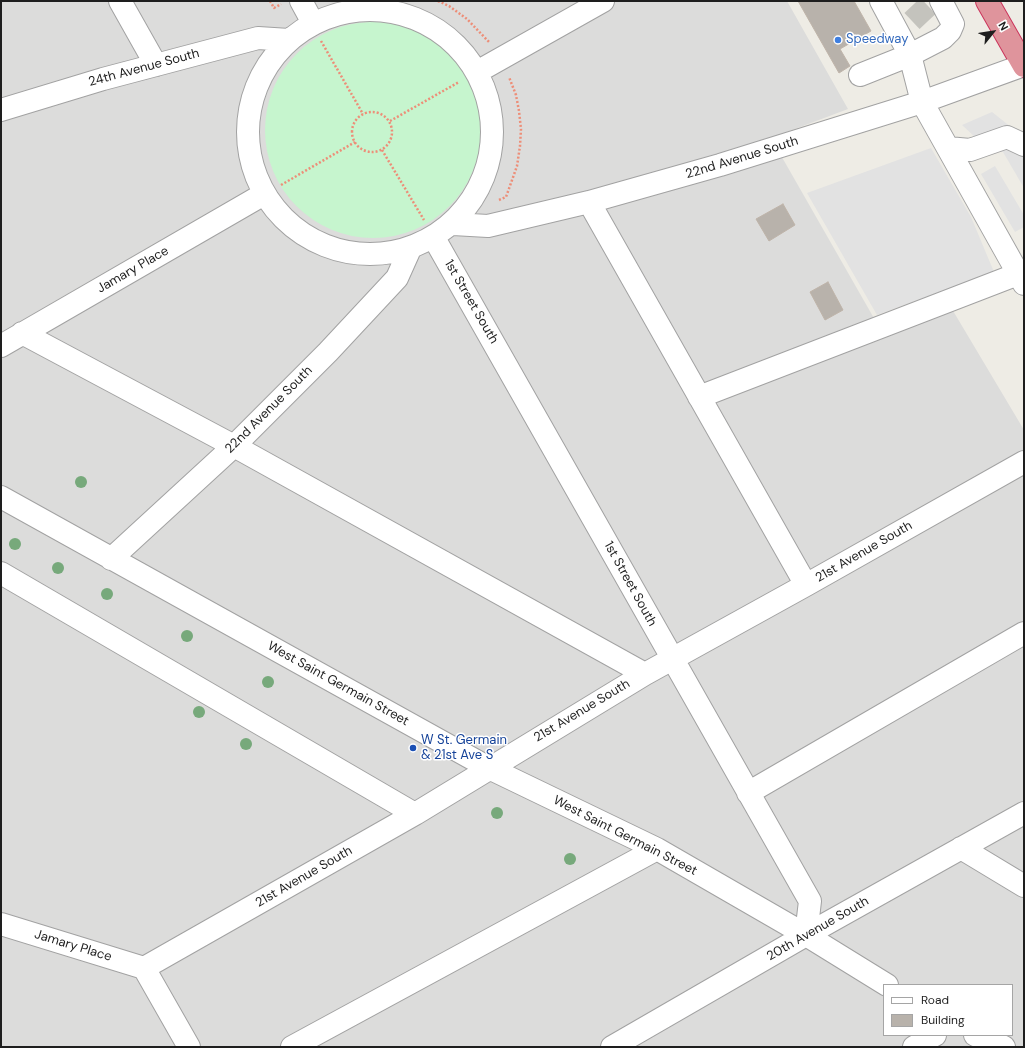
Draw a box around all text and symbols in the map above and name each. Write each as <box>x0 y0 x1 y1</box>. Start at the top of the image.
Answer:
north arrow <box>973 12 1013 52</box>
text: N <box>995 19 1011 33</box>
place label: Speedway <box>846 32 908 48</box>
marker: Speedway <box>833 35 843 45</box>
street label: 24th Avenue South <box>87 46 201 90</box>
street label: 22nd Avenue South <box>684 133 800 183</box>
street label: Jamary Place <box>94 243 172 297</box>
street label: 1st Street South <box>441 257 501 347</box>
street label: 22nd Avenue South <box>222 363 316 457</box>
street label: 21st Avenue South <box>813 518 915 586</box>
street label: 1st Street South <box>600 539 660 629</box>
street label: West Saint Germain Street <box>264 639 412 729</box>
street label: 21st Avenue South <box>531 676 633 746</box>
place label: W St. Germain & 21st Ave S <box>421 733 507 764</box>
marker: W St. Germain & 21st Ave S <box>408 743 418 753</box>
street label: West Saint Germain Street <box>550 793 700 879</box>
street label: 21st Avenue South <box>253 843 355 911</box>
street label: 20th Avenue South <box>764 893 872 965</box>
street label: Jamary Place <box>32 927 114 965</box>
legend <box>883 984 1013 1036</box>
text: Road <box>921 992 949 1008</box>
text: Building <box>921 1012 965 1028</box>

